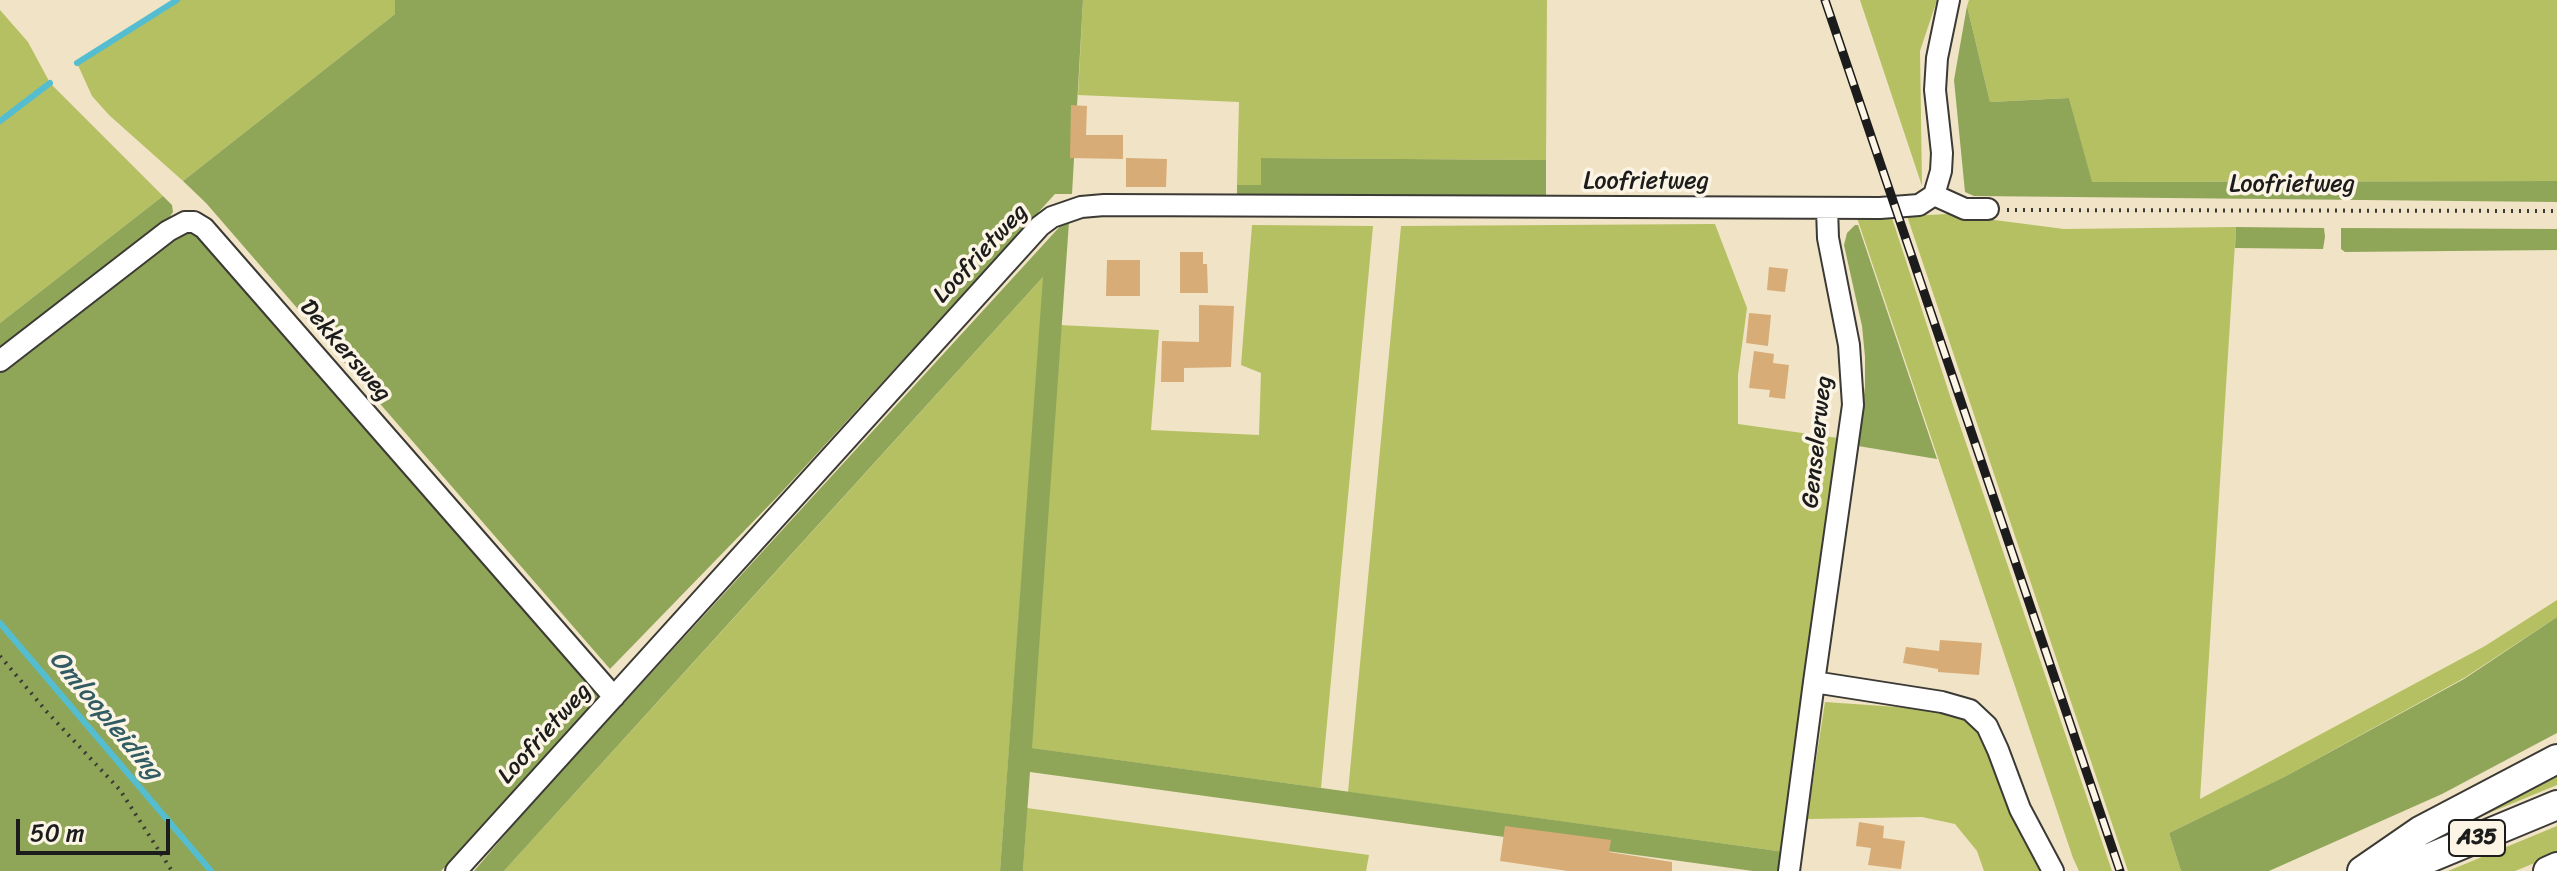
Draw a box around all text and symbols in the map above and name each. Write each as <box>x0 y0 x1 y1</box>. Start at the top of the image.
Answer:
street label: Loofrietweg <box>1583 168 1709 196</box>
street label: Loofrietweg <box>2229 171 2355 199</box>
street label: Loofrietweg <box>928 198 1034 310</box>
street label: Dekkersweg <box>293 294 397 408</box>
street label: Genselerweg <box>1797 374 1839 510</box>
water label: Omloopleiding <box>42 645 168 787</box>
street label: Loofrietweg <box>492 678 598 790</box>
scale bar <box>20 803 174 853</box>
text: 50 m <box>30 812 85 854</box>
road number: A35 <box>2449 820 2505 856</box>

